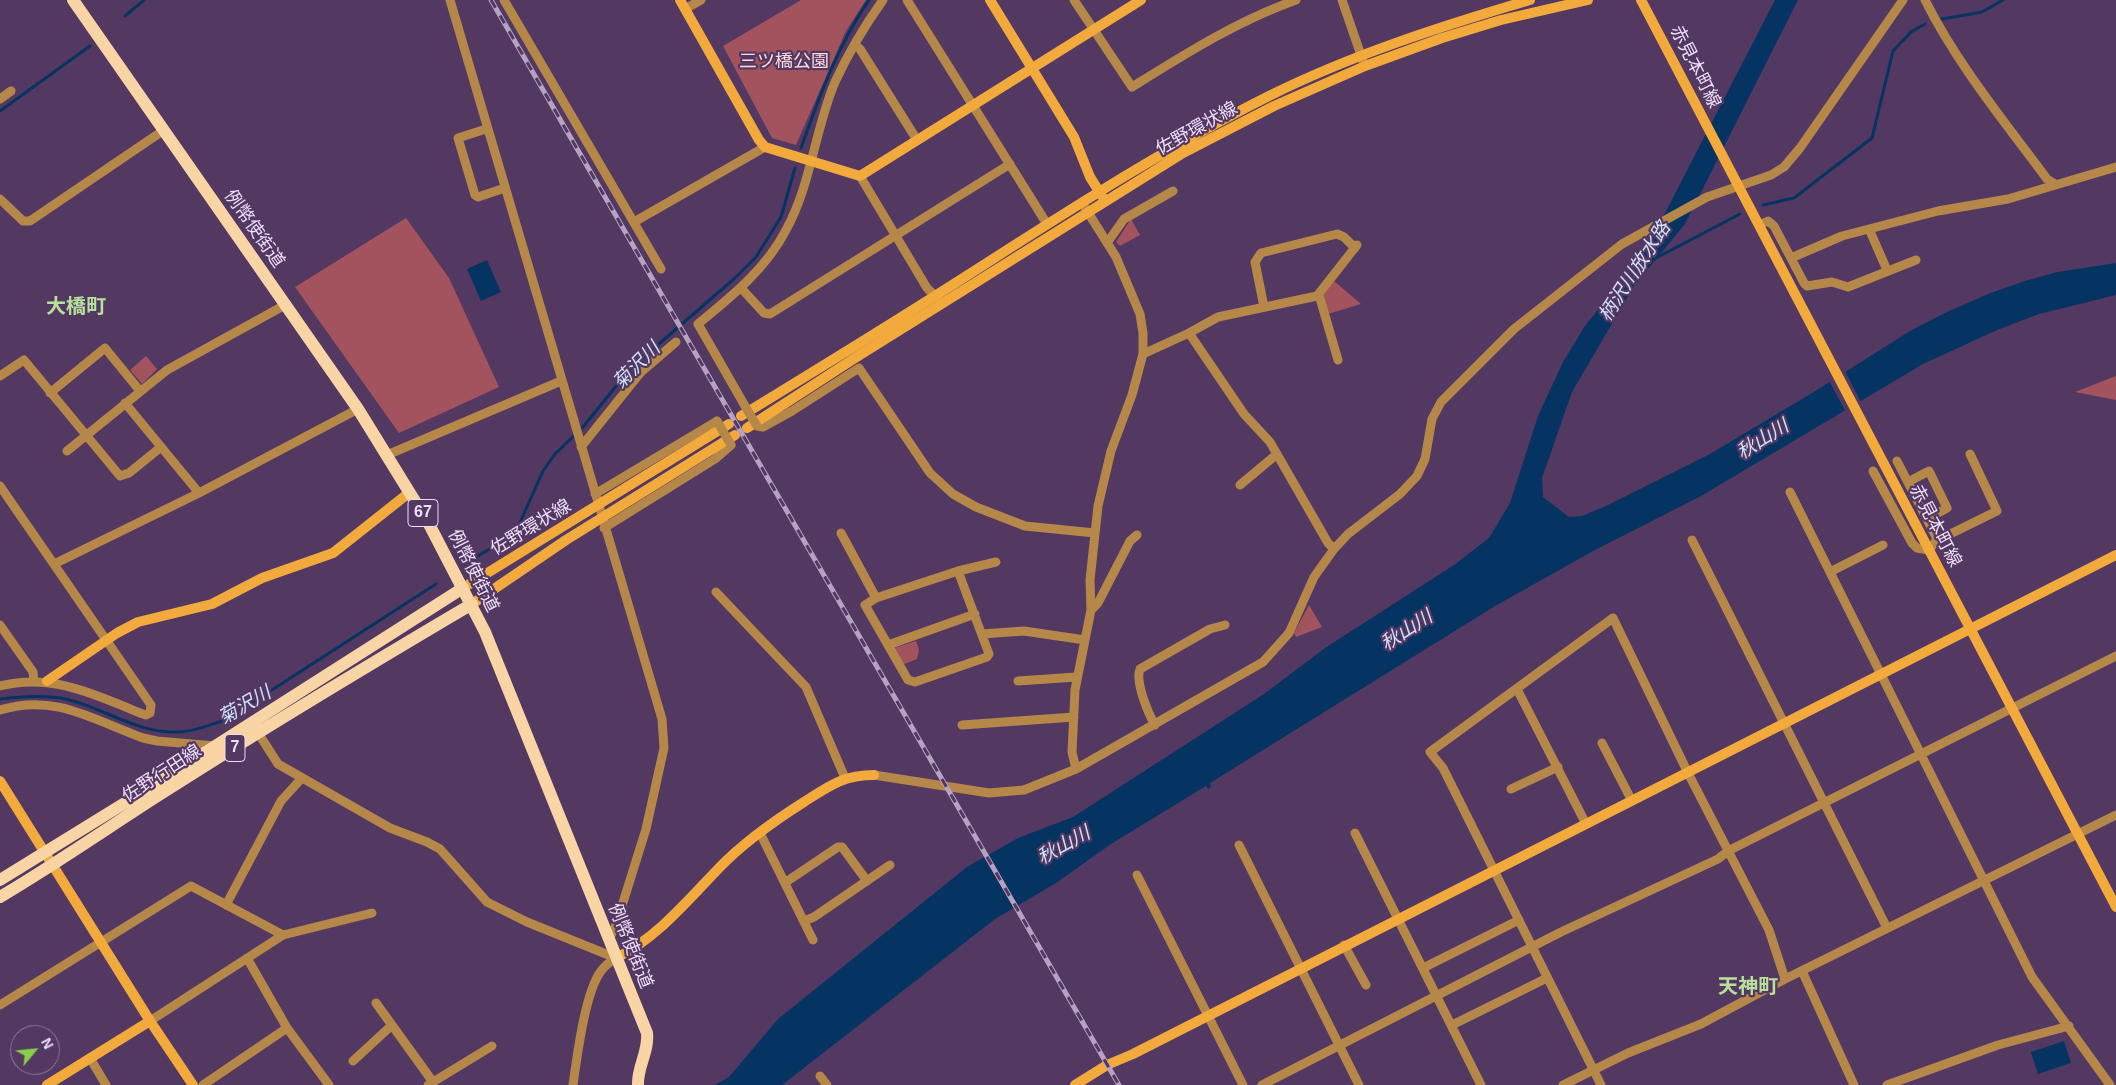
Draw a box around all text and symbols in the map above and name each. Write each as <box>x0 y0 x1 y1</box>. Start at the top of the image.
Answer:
street label: 赤見本町線 <box>1665 22 1725 112</box>
park label: 三ツ橋公園 <box>739 51 829 73</box>
street label: 佐野環状線 <box>1152 98 1242 160</box>
street label: 例幣使街道 <box>219 186 289 272</box>
water label: 柄沢川放水路 <box>1594 218 1676 326</box>
district label: 大橋町 <box>46 295 106 319</box>
water label: 菊沢川 <box>609 338 665 394</box>
water label: 秋山川 <box>1733 415 1793 465</box>
street label: 赤見本町線 <box>1904 481 1966 571</box>
street label: 佐野環状線 <box>487 496 575 560</box>
road number: 67 <box>408 499 438 526</box>
street label: 例幣使街道 <box>443 526 503 616</box>
water label: 秋山川 <box>1377 606 1437 656</box>
water label: 菊沢川 <box>215 682 275 730</box>
road number: 7 <box>225 734 245 761</box>
street label: 佐野行田線 <box>118 740 206 808</box>
water label: 秋山川 <box>1034 822 1094 870</box>
street label: 例幣使街道 <box>603 900 657 992</box>
district label: 天神町 <box>1718 975 1778 999</box>
north arrow <box>10 1025 60 1075</box>
text: N <box>38 1035 57 1052</box>

